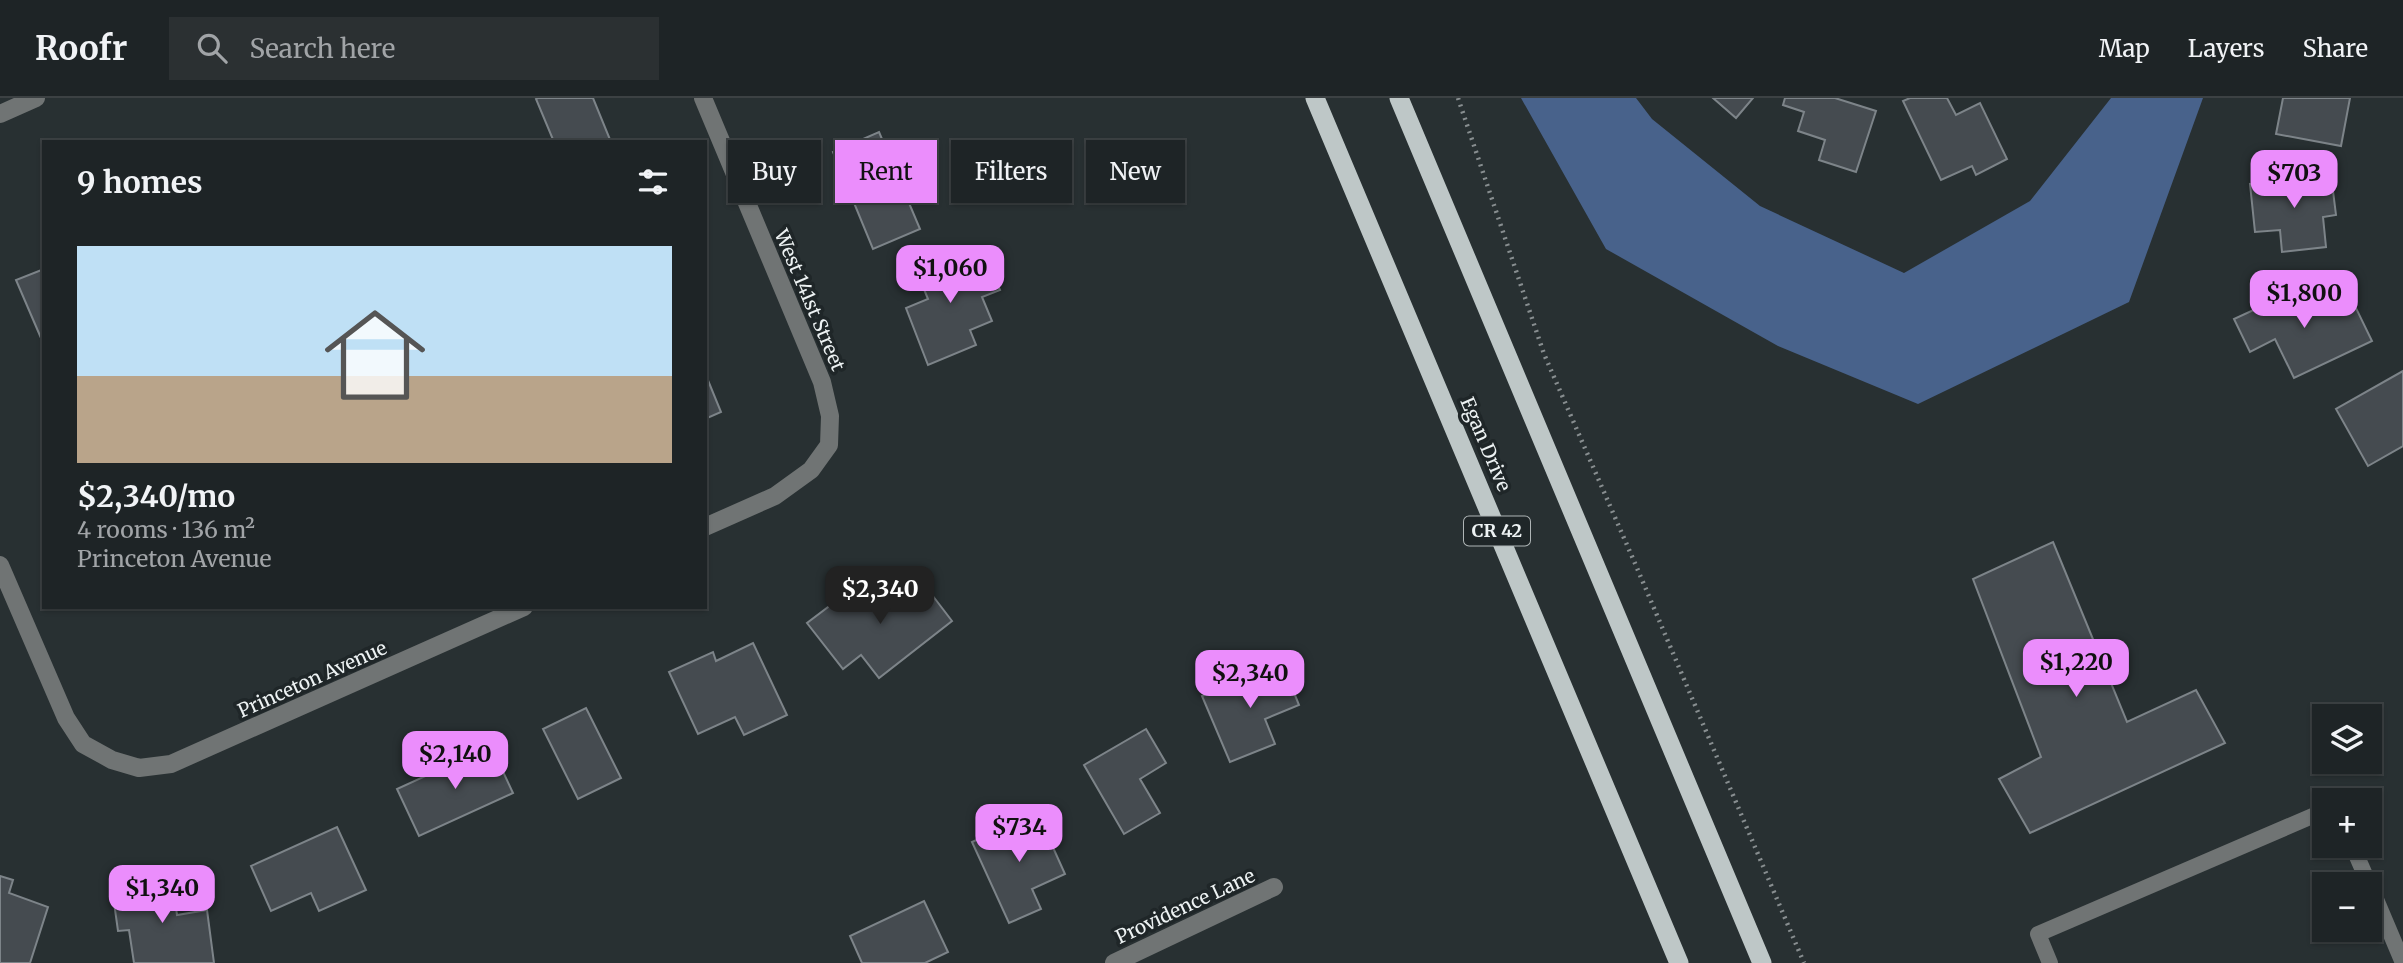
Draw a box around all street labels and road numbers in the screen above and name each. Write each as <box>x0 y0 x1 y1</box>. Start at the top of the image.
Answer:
street label: West 141st Street <box>769 225 851 375</box>
street label: Egan Drive <box>1455 393 1517 495</box>
road number: CR 42 <box>1464 516 1530 545</box>
street label: Princeton Avenue <box>234 635 390 723</box>
street label: Providence Lane <box>1111 863 1259 949</box>

